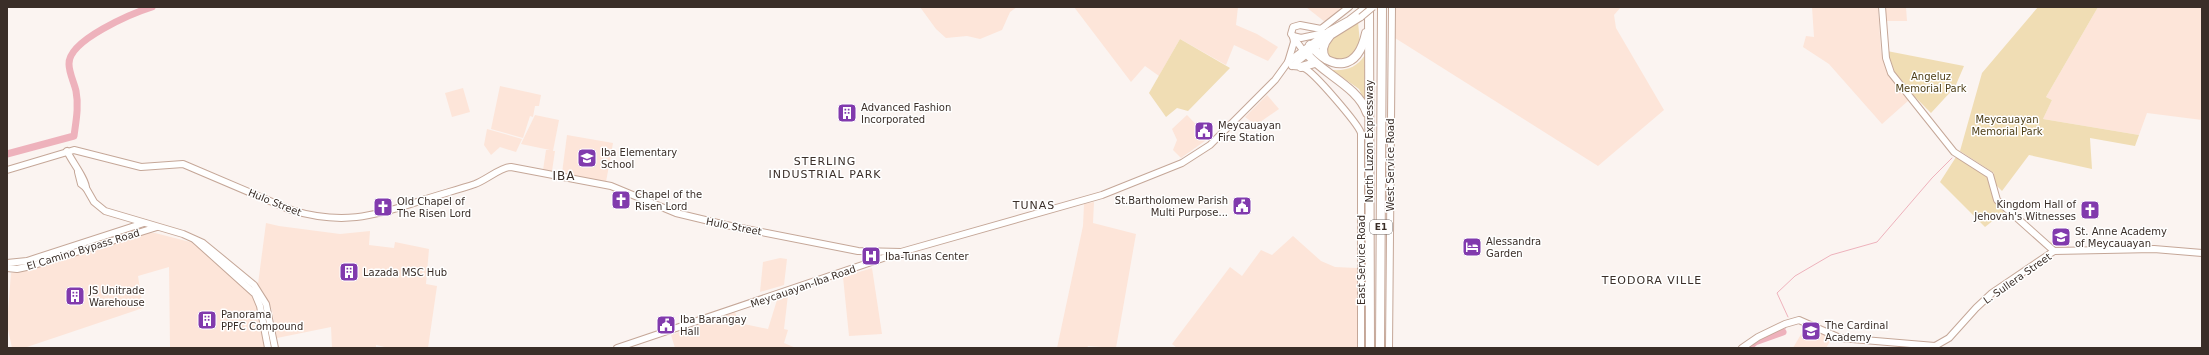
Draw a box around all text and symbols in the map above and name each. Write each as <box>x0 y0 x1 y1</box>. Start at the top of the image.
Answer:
park label: Angeluz Memorial Park <box>1895 71 1967 94</box>
street label: North Luzon Expressway <box>1364 79 1375 203</box>
building icon: Advanced Fashion Incorporated <box>836 102 858 124</box>
place label: Advanced Fashion Incorporated <box>861 102 951 125</box>
park label: Meycauayan Memorial Park <box>1971 114 2043 137</box>
street label: West Service Road <box>1385 119 1396 212</box>
public building icon: Meycauayan Fire Station <box>1193 120 1215 142</box>
place label: Meycauayan Fire Station <box>1218 120 1281 143</box>
school or university icon: Iba Elementary School <box>576 147 598 169</box>
place label: Iba Elementary School <box>601 147 677 170</box>
district label: STERLING INDUSTRIAL PARK <box>768 155 882 181</box>
district label: IBA <box>553 169 575 183</box>
street label: Hulo Street <box>247 187 303 218</box>
church icon: Chapel of the Risen Lord <box>610 189 632 211</box>
place label: Chapel of the Risen Lord <box>635 189 702 212</box>
place label: St.Bartholomew Parish Multi Purpose... <box>1115 195 1228 218</box>
public building icon: St.Bartholomew Parish Multi Purpose... <box>1231 195 1253 217</box>
church icon: Old Chapel of The Risen Lord <box>372 196 394 218</box>
place label: Old Chapel of The Risen Lord <box>396 196 471 219</box>
district label: TUNAS <box>1012 199 1055 212</box>
place label: Kingdom Hall of Jehovah's Witnesses <box>1973 199 2076 222</box>
church icon: Kingdom Hall of Jehovah's Witnesses <box>2079 199 2101 221</box>
street label: East Service Road <box>1356 215 1367 305</box>
street label: Hulo Street <box>705 216 763 237</box>
road number: E1 <box>1370 220 1392 234</box>
school or university icon: St. Anne Academy of Meycauayan <box>2050 226 2072 248</box>
place label: St. Anne Academy of Meycauayan <box>2075 226 2167 249</box>
street label: El Camino Bypass Road <box>25 227 141 272</box>
hotel icon: Alessandra Garden <box>1461 236 1483 258</box>
place label: Alessandra Garden <box>1486 236 1541 259</box>
hospital icon: Iba-Tunas Center <box>860 245 882 267</box>
place label: Iba-Tunas Center <box>885 251 969 262</box>
street label: L. Sullera Street <box>1981 251 2053 306</box>
building icon: Lazada MSC Hub <box>338 261 360 283</box>
street label: Meycauayan-Iba Road <box>749 263 857 310</box>
place label: Lazada MSC Hub <box>363 267 447 278</box>
district label: TEODORA VILLE <box>1601 274 1702 287</box>
building icon: JS Unitrade Warehouse <box>64 285 86 307</box>
place label: JS Unitrade Warehouse <box>88 285 145 308</box>
building icon: Panorama PPFC Compound <box>196 309 218 331</box>
place label: Panorama PPFC Compound <box>221 309 303 332</box>
public building icon: Iba Barangay Hall <box>655 314 677 336</box>
place label: Iba Barangay Hall <box>680 314 747 337</box>
school or university icon: The Cardinal Academy <box>1800 320 1822 342</box>
place label: The Cardinal Academy <box>1824 320 1888 343</box>

